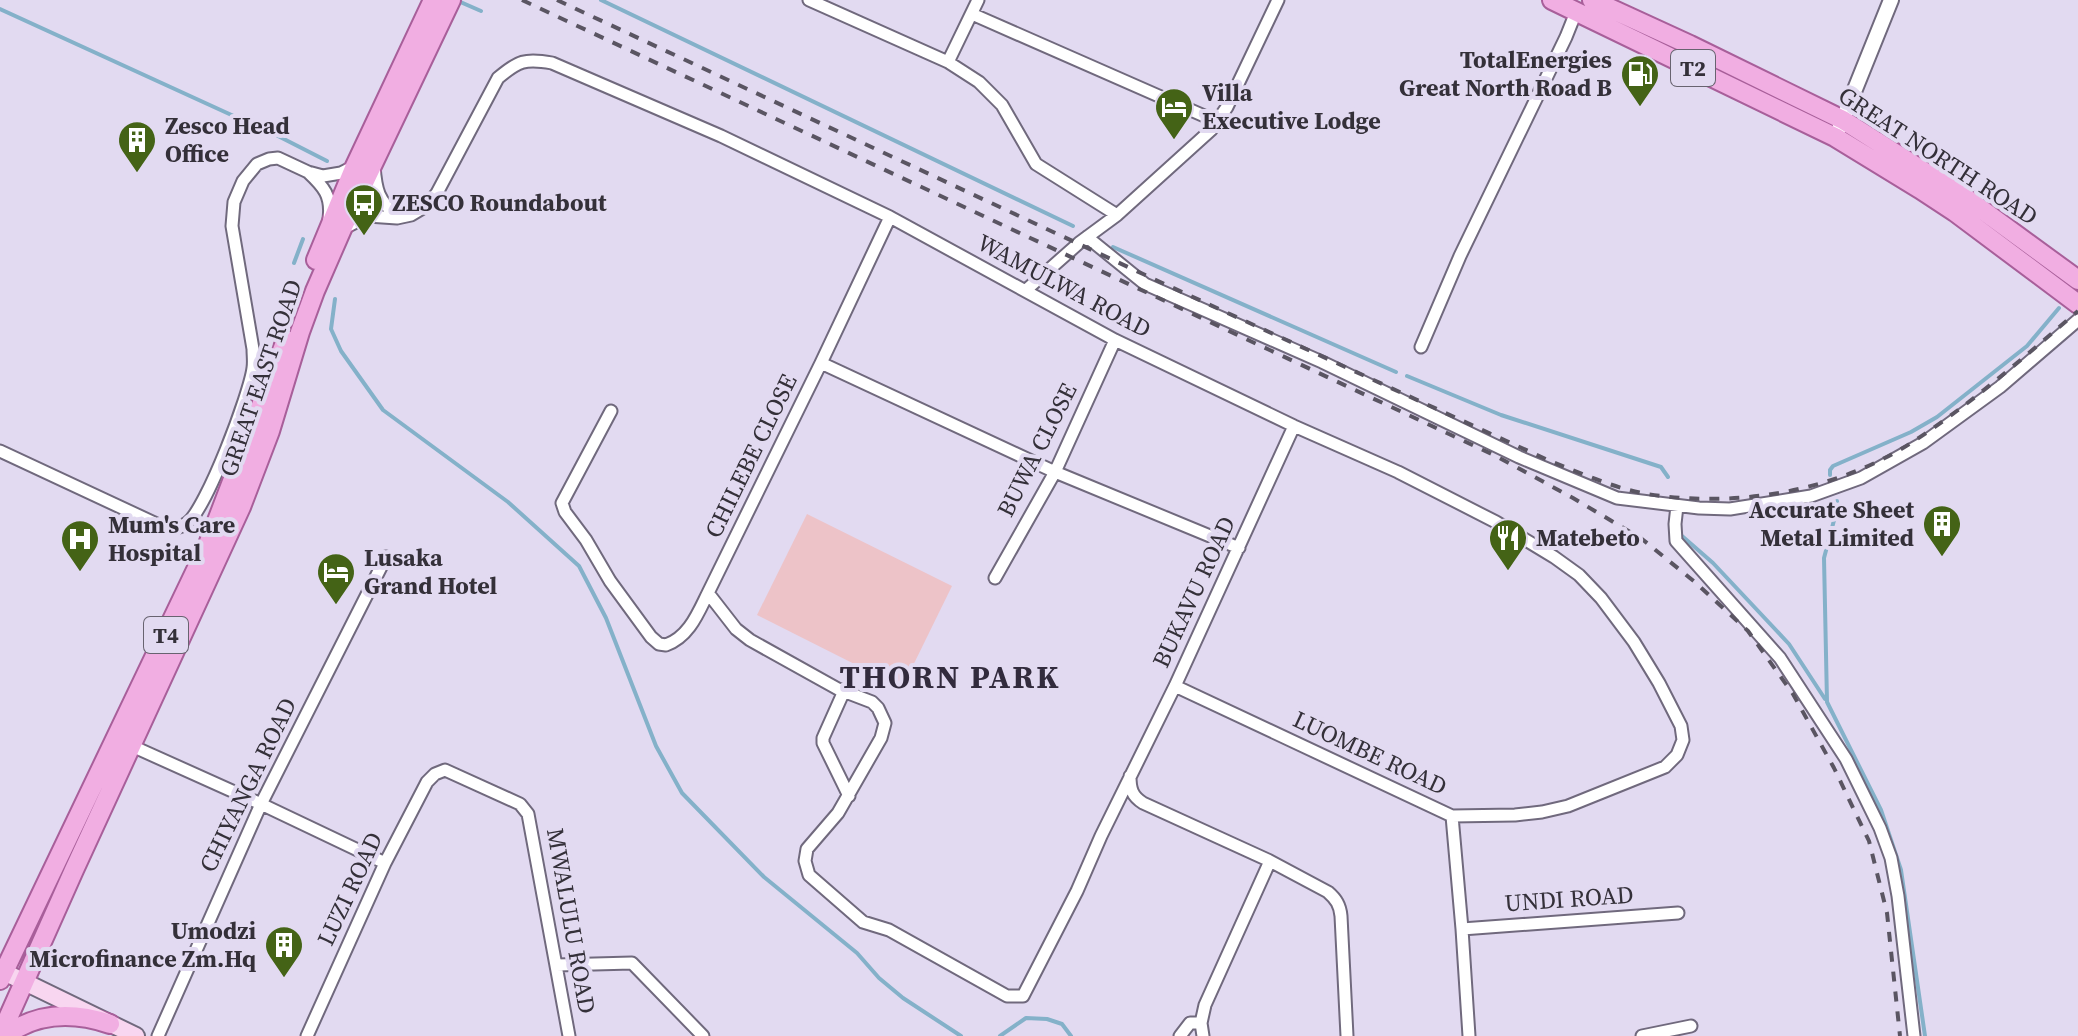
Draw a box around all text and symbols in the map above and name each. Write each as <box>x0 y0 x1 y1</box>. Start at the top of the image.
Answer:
place label: TotalEnergies Great North Road B <box>1399 43 1612 104</box>
road number: T2 <box>1671 50 1715 86</box>
fuel station icon: TotalEnergies Great North Road B <box>1619 53 1661 108</box>
place label: Villa Executive Lodge <box>1202 76 1381 137</box>
street label: GREAT NORTH ROAD <box>1832 79 2044 233</box>
hotel icon: Villa Executive Lodge <box>1153 86 1195 141</box>
place label: Zesco Head Office <box>165 109 290 170</box>
building icon: Zesco Head Office <box>116 119 158 174</box>
bus stop icon: ZESCO Roundabout <box>343 182 385 237</box>
place label: ZESCO Roundabout <box>392 186 607 219</box>
street label: WAMULWA ROAD <box>971 226 1157 345</box>
street label: GREAT EAST ROAD <box>211 275 310 481</box>
street label: CHILEBE CLOSE <box>697 368 804 543</box>
street label: BUWA CLOSE <box>989 377 1084 522</box>
place label: Accurate Sheet Metal Limited <box>1749 493 1914 554</box>
building icon: Accurate Sheet Metal Limited <box>1921 503 1963 558</box>
place label: Mum's Care Hospital <box>108 508 235 569</box>
street label: BUKAVU ROAD <box>1144 511 1243 673</box>
restaurant icon: Matebeto <box>1487 517 1529 572</box>
hospital icon: Mum's Care Hospital <box>59 518 101 573</box>
place label: Matebeto <box>1536 521 1640 554</box>
place label: Lusaka Grand Hotel <box>364 541 497 602</box>
hotel icon: Lusaka Grand Hotel <box>315 551 357 606</box>
road number: T4 <box>144 617 188 653</box>
district label: THORN PARK <box>840 655 1060 699</box>
street label: CHIYANGA ROAD <box>191 692 304 878</box>
street label: LUOMBE ROAD <box>1288 702 1453 803</box>
street label: MWALULU ROAD <box>539 826 604 1016</box>
street label: LUZI ROAD <box>309 827 390 951</box>
street label: UNDI ROAD <box>1503 878 1635 919</box>
place label: Umodzi Microfinance Zm.Hq <box>29 914 256 975</box>
building icon: Umodzi Microfinance Zm.Hq <box>263 924 305 979</box>

